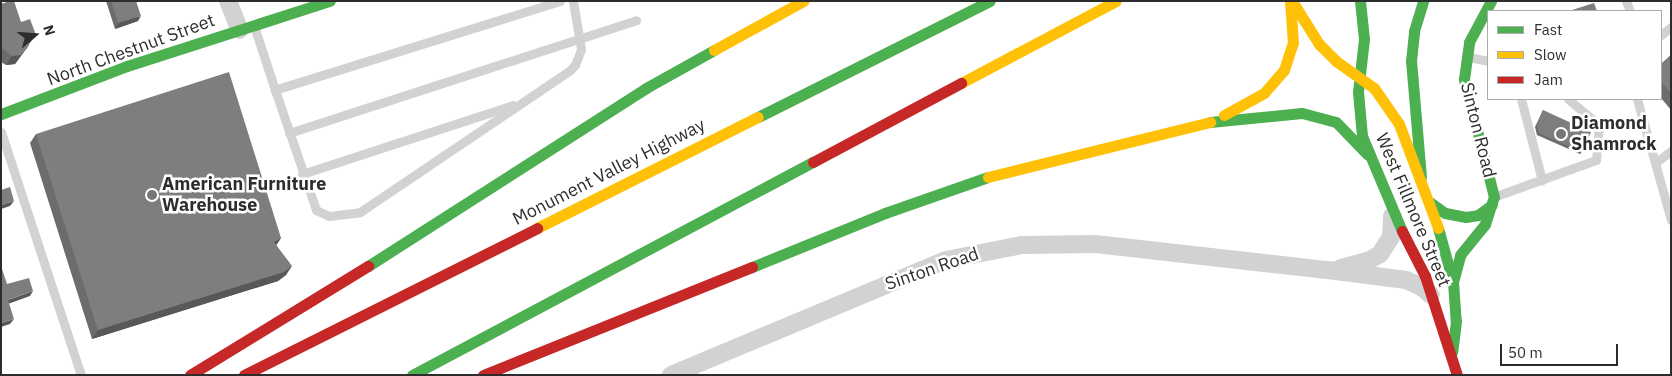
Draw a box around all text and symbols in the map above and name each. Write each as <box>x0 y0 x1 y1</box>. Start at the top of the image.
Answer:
north arrow <box>10 10 60 60</box>
street label: North Chestnut Street <box>44 10 218 90</box>
legend <box>1487 10 1662 100</box>
text: Fast <box>1534 20 1562 39</box>
text: Slow <box>1534 45 1567 64</box>
text: Jam <box>1534 70 1563 89</box>
street label: Sinton Road <box>1456 80 1500 180</box>
place label: Diamond Shamrock <box>1571 113 1656 156</box>
street label: Monument Valley Highway <box>509 114 709 230</box>
marker: Diamond Shamrock <box>1555 128 1567 140</box>
street label: West Fillmore Street <box>1371 130 1455 290</box>
place label: American Furniture Warehouse <box>162 174 326 216</box>
marker: American Furniture Warehouse <box>146 189 158 201</box>
street label: Sinton Road <box>882 243 982 295</box>
scale bar <box>1502 334 1620 366</box>
text: 50 m <box>1508 343 1543 362</box>

